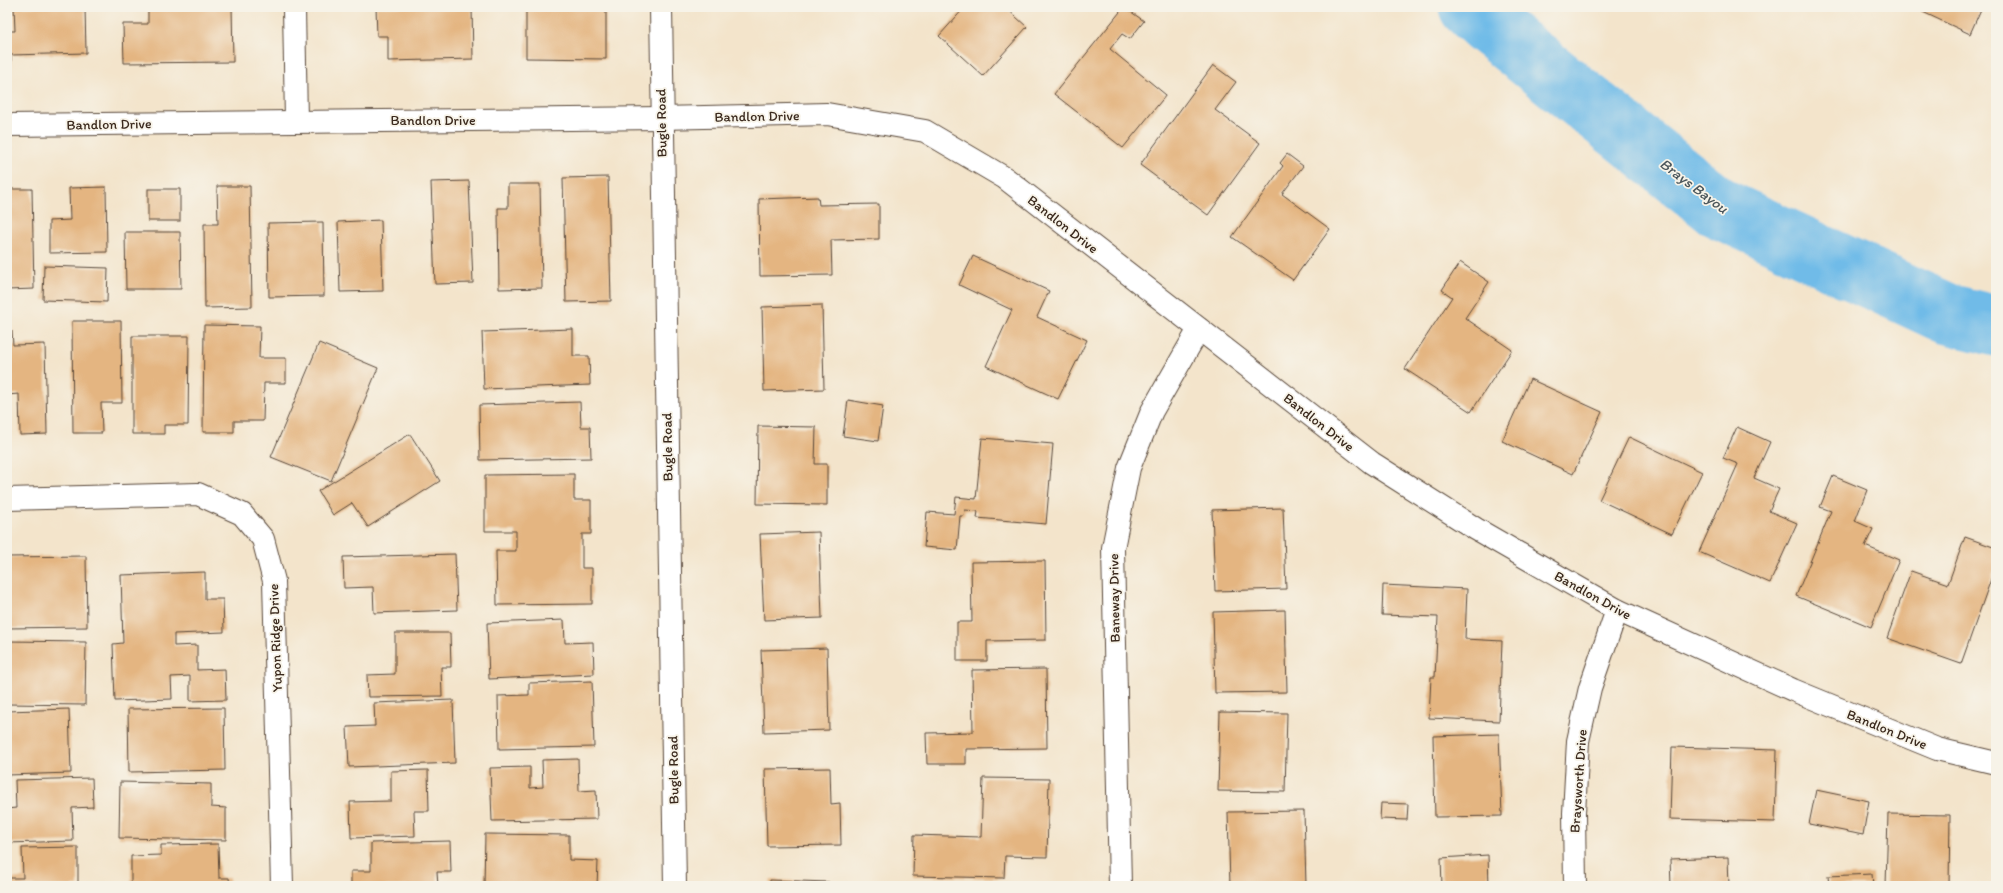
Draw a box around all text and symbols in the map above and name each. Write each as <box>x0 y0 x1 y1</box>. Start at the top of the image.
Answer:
street label: Bugle Road <box>652 88 671 157</box>
street label: Bandlon Drive <box>714 107 800 126</box>
street label: Bandlon Drive <box>390 112 476 129</box>
street label: Bandlon Drive <box>66 115 152 134</box>
water label: Brays Bayou <box>1656 155 1732 218</box>
street label: Bandlon Drive <box>1024 191 1102 257</box>
street label: Bandlon Drive <box>1280 389 1358 455</box>
street label: Bugle Road <box>658 412 677 481</box>
street label: Baneway Drive <box>1105 553 1124 643</box>
street label: Bandlon Drive <box>1551 567 1634 624</box>
street label: Yupon Ridge Drive <box>265 583 286 693</box>
street label: Bandlon Drive <box>1844 706 1930 753</box>
street label: Braysworth Drive <box>1566 728 1591 833</box>
street label: Bugle Road <box>664 735 683 804</box>

